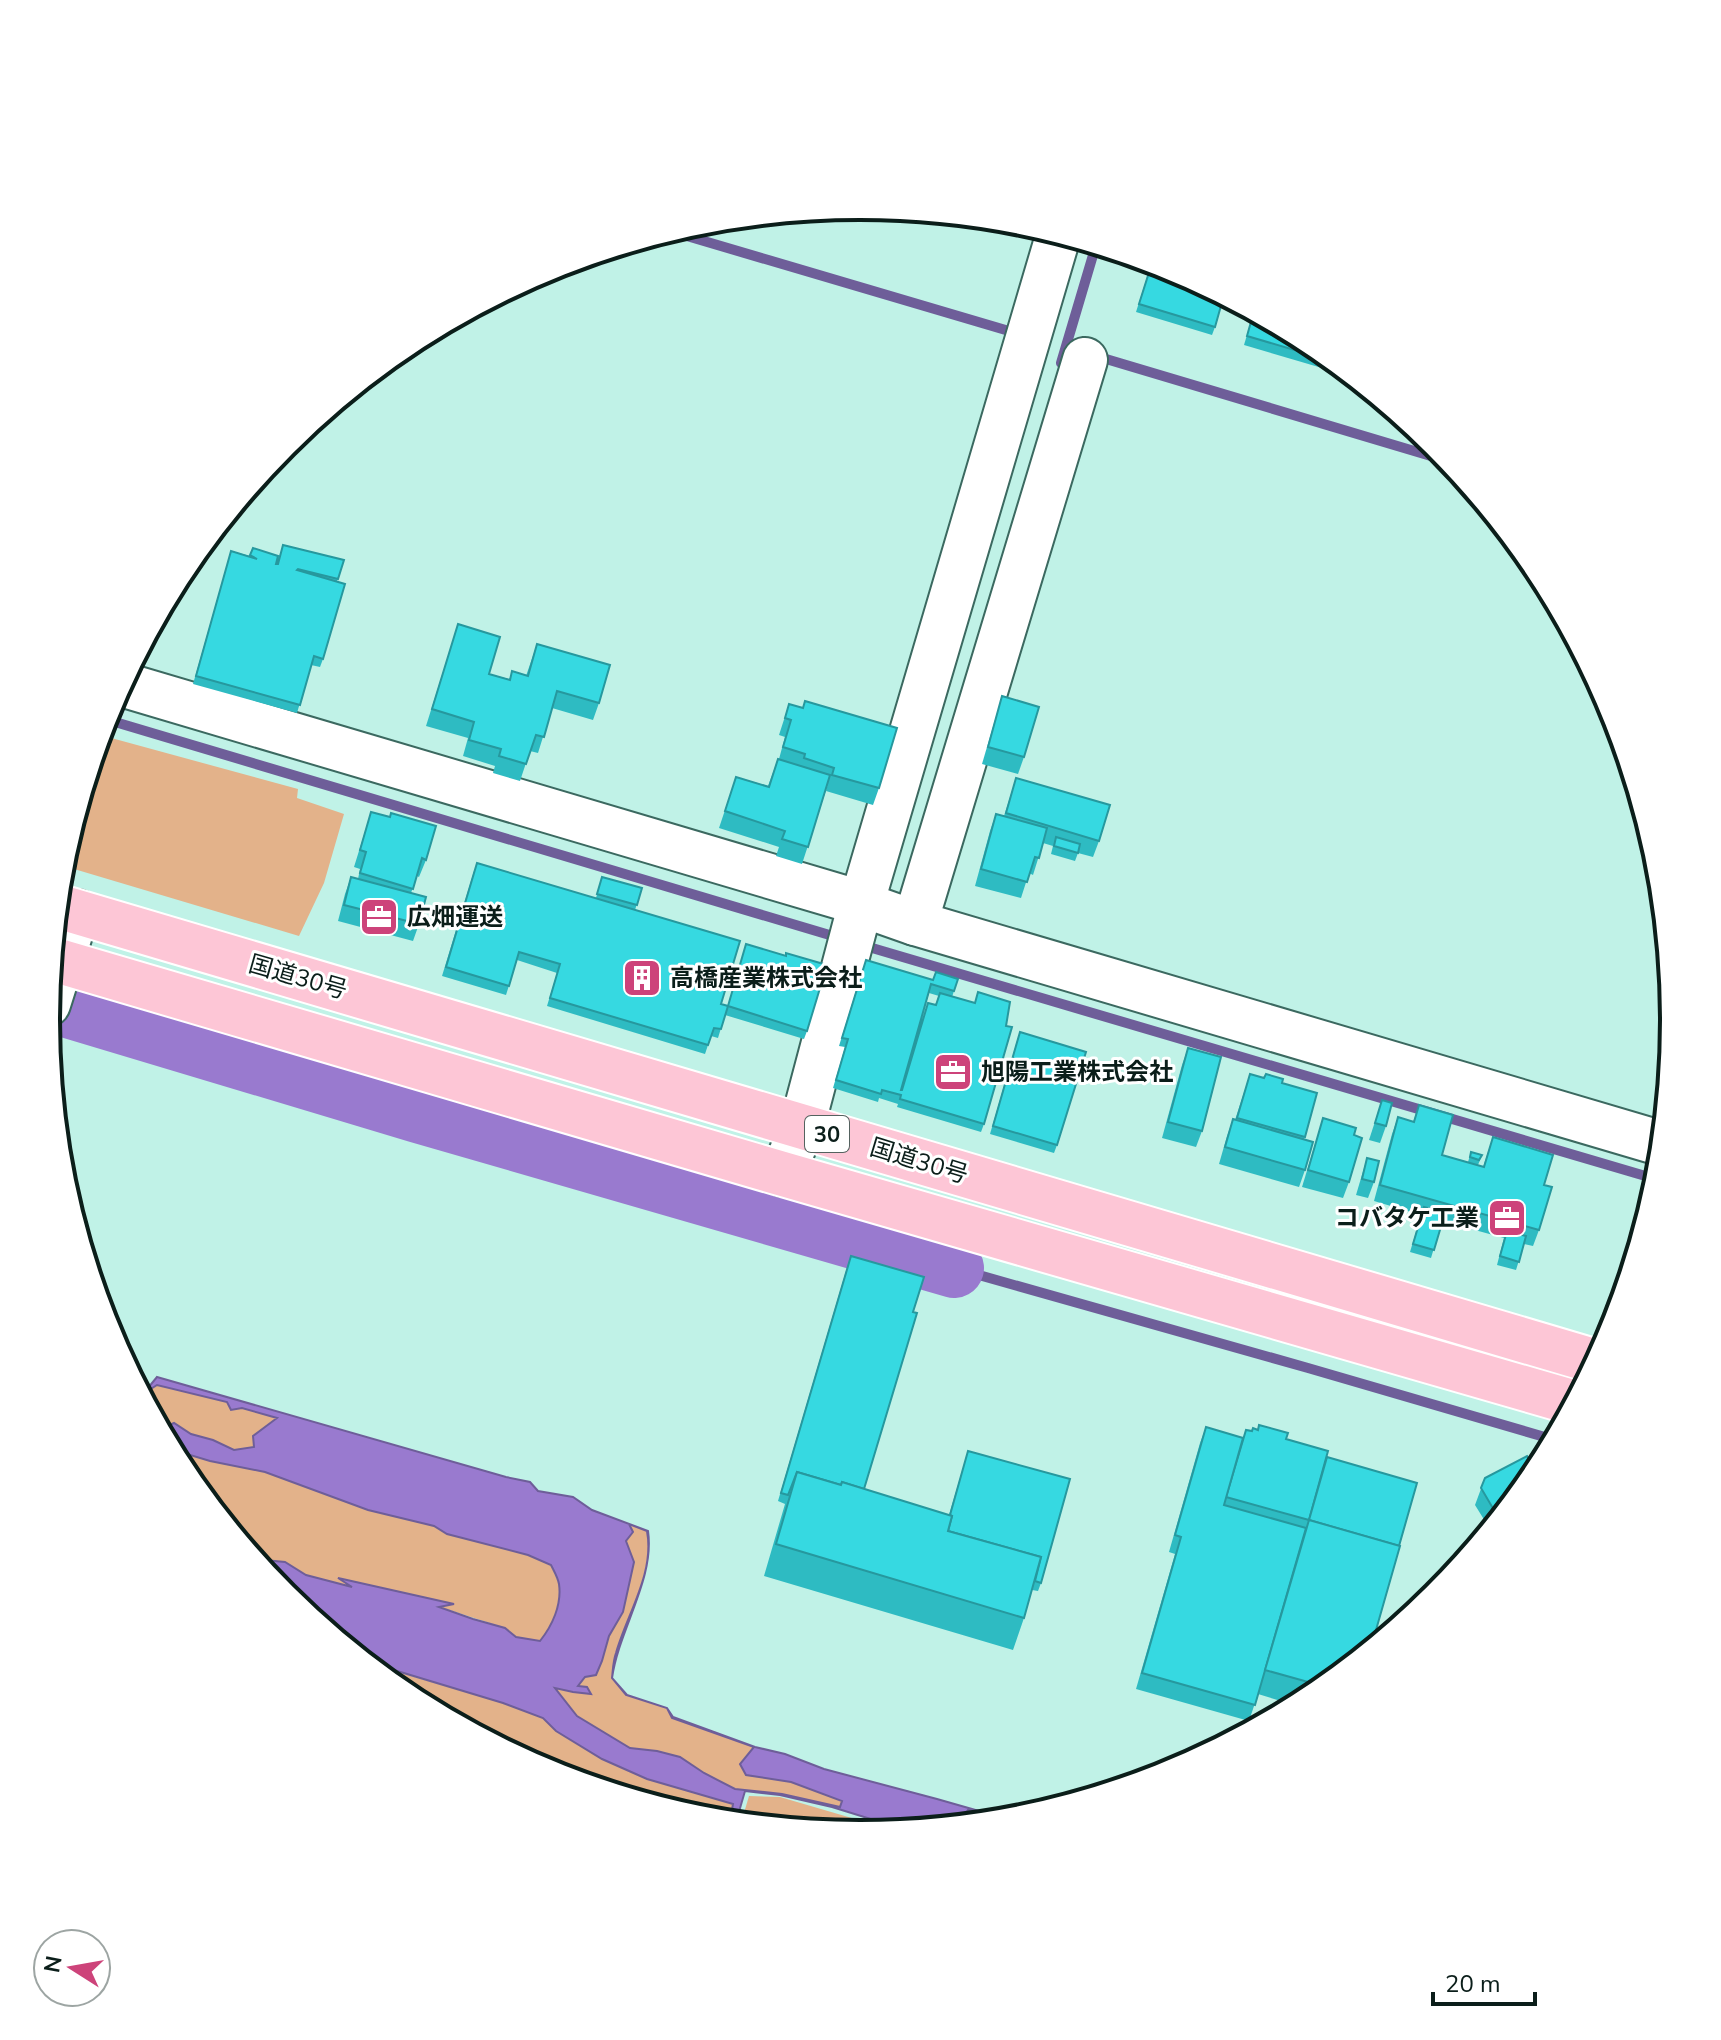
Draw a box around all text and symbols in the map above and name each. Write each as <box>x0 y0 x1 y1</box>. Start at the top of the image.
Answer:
office icon: 広畑運送 <box>358 896 400 938</box>
place label: 広畑運送 <box>407 901 503 933</box>
street label: 国道30号 <box>245 948 351 1006</box>
building icon: 高橋産業株式会社 <box>621 957 663 999</box>
place label: 高橋産業株式会社 <box>670 962 862 994</box>
office icon: 旭陽工業株式会社 <box>932 1051 974 1093</box>
place label: 旭陽工業株式会社 <box>981 1056 1173 1088</box>
road number: 30 <box>805 1116 849 1152</box>
street label: 国道30号 <box>866 1131 972 1191</box>
office icon: コバタケ工業 <box>1486 1197 1528 1239</box>
place label: コバタケ工業 <box>1335 1202 1479 1234</box>
north arrow <box>32 1928 112 2008</box>
text: N <box>37 1953 70 1975</box>
scale bar <box>1433 1956 1535 2006</box>
text: 20 m <box>1445 1968 1501 2000</box>

